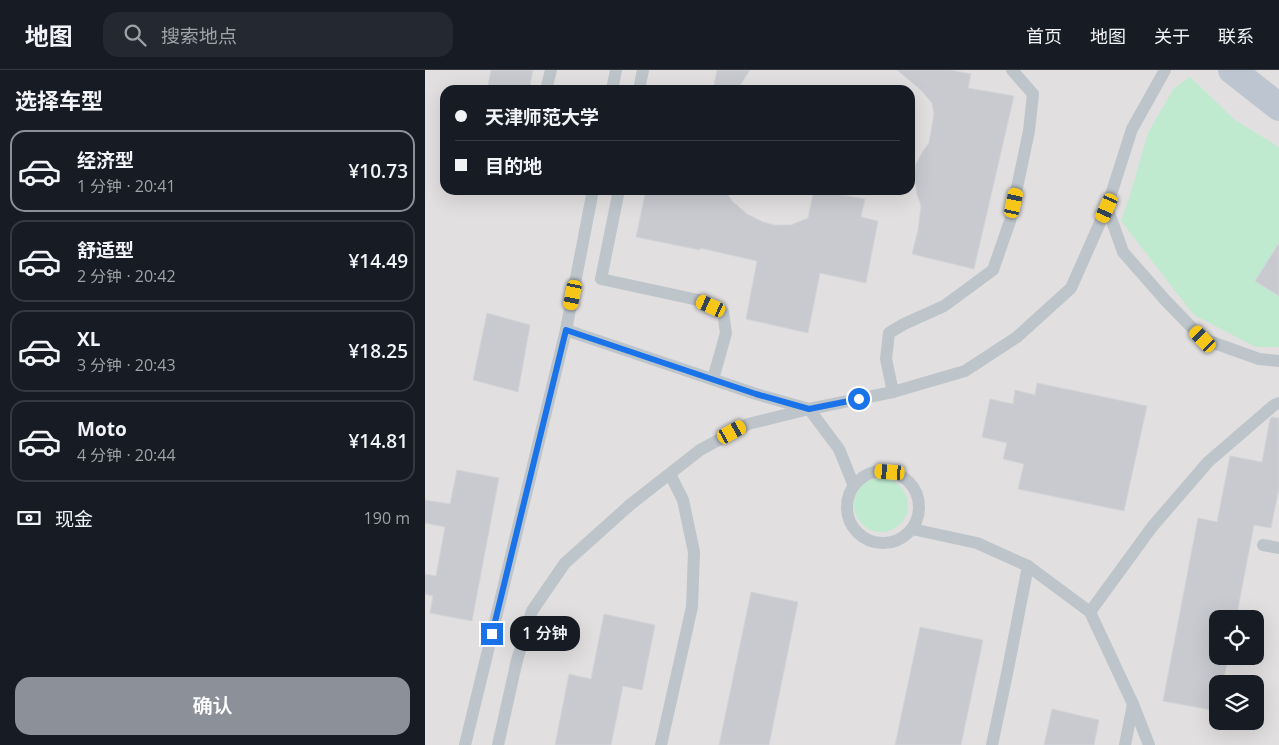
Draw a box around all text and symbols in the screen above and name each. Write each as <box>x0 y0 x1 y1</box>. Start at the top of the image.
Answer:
search box <box>103 12 453 57</box>
text: 地图 <box>25 19 73 52</box>
icon: search <box>121 21 149 49</box>
text: 搜索地点 <box>161 23 237 49</box>
text: 首页 <box>1026 24 1062 48</box>
text: 地图 <box>1090 24 1126 48</box>
text: 关于 <box>1154 24 1190 48</box>
text: 联系 <box>1218 24 1254 48</box>
text: 选择车型 <box>15 85 103 115</box>
text: 天津师范大学 <box>485 104 599 130</box>
text: 经济型 <box>77 147 134 173</box>
icon: car <box>17 149 62 194</box>
text: 目的地 <box>485 153 542 179</box>
text: ¥10.73 <box>348 158 408 184</box>
text: 1 分钟 · 20:41 <box>77 175 176 197</box>
car <box>1003 187 1024 219</box>
car <box>1094 191 1119 225</box>
text: 舒适型 <box>77 237 134 263</box>
icon: car <box>17 239 62 284</box>
text: ¥14.49 <box>348 248 408 274</box>
text: 2 分钟 · 20:42 <box>77 265 176 287</box>
car <box>562 279 583 311</box>
car <box>694 293 727 319</box>
car <box>1187 323 1218 355</box>
text: XL <box>77 326 100 352</box>
icon: car <box>17 329 62 374</box>
text: ¥18.25 <box>348 338 408 364</box>
text: 3 分钟 · 20:43 <box>77 354 176 376</box>
route start <box>848 388 870 410</box>
text: Moto <box>77 416 127 442</box>
car <box>715 418 748 446</box>
icon: car <box>17 419 62 464</box>
text: ¥14.81 <box>348 428 408 454</box>
text: 4 分钟 · 20:44 <box>77 444 176 466</box>
car <box>874 463 905 481</box>
icon: cash <box>15 504 43 532</box>
text: 现金 <box>55 506 93 532</box>
text: 190 m <box>364 507 410 529</box>
map controls <box>1209 610 1264 730</box>
button: locate <box>1209 610 1264 665</box>
callout: 1 分钟 <box>509 616 579 652</box>
text: 1 分钟 <box>522 622 568 644</box>
route end <box>481 623 503 645</box>
button: layers <box>1209 675 1264 730</box>
button: 确认 <box>15 677 410 735</box>

